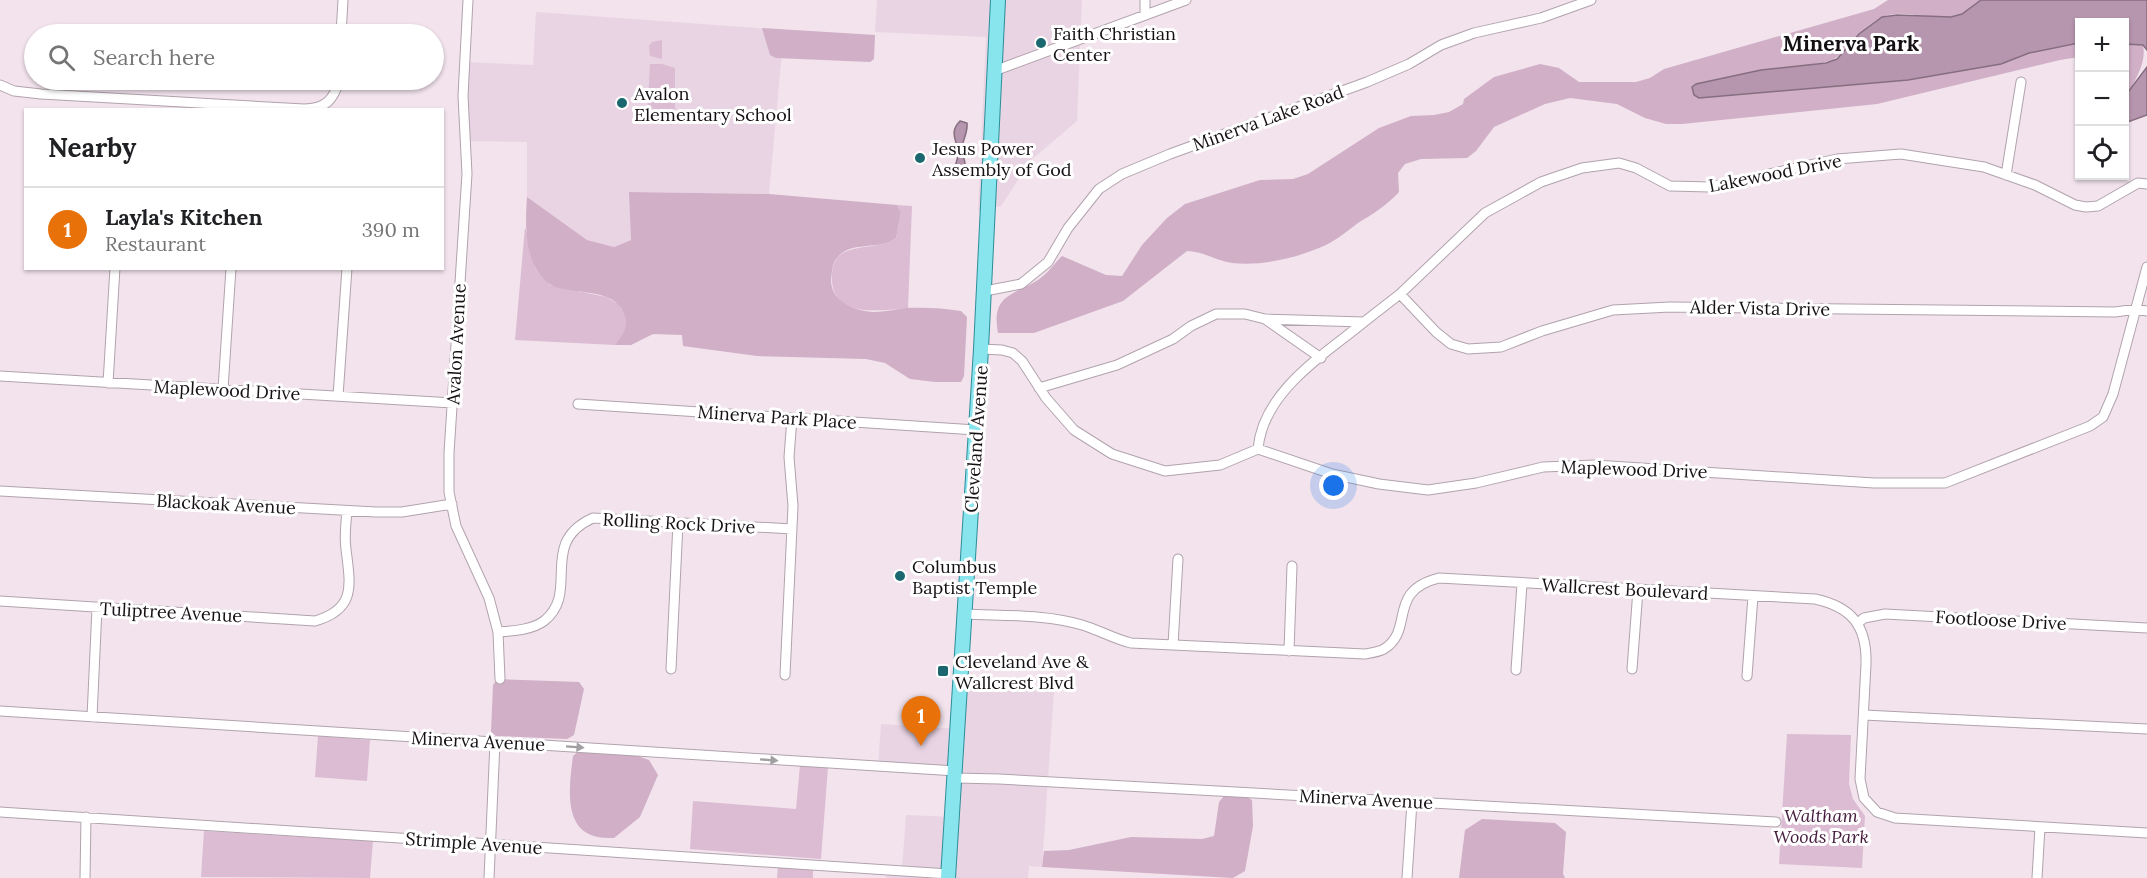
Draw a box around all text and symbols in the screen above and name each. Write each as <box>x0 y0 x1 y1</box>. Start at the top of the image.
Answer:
map controls <box>2075 18 2129 180</box>
button: + <box>2075 18 2129 72</box>
place label: Faith Christian Center <box>1053 22 1176 66</box>
search box <box>24 24 444 90</box>
district label: Minerva Park <box>1783 30 1920 57</box>
marker: Faith Christian Center <box>1034 36 1048 50</box>
icon: search <box>45 41 78 74</box>
text: Search here <box>93 43 215 71</box>
button: − <box>2075 72 2129 126</box>
street label: Minerva Lake Road <box>1189 80 1347 156</box>
place label: Avalon Elementary School <box>633 82 792 126</box>
marker: Avalon Elementary School <box>615 96 629 110</box>
button: locate <box>2075 126 2129 180</box>
text: Nearby <box>48 131 136 164</box>
place label: Jesus Power Assembly of God <box>931 137 1072 181</box>
street label: Lakewood Drive <box>1706 149 1844 197</box>
marker: Jesus Power Assembly of God <box>913 151 927 165</box>
text: Layla's Kitchen <box>105 203 262 231</box>
text: 1 <box>63 217 72 242</box>
text: 390 m <box>362 217 420 242</box>
text: Restaurant <box>105 231 206 256</box>
street label: Avalon Avenue <box>441 283 471 406</box>
street label: Alder Vista Drive <box>1689 295 1830 321</box>
street label: Cleveland Avenue <box>959 364 993 513</box>
street label: Maplewood Drive <box>153 375 301 405</box>
street label: Minerva Park Place <box>697 400 858 434</box>
street label: Maplewood Drive <box>1560 455 1708 483</box>
your location <box>1319 471 1348 500</box>
street label: Blackoak Avenue <box>156 489 297 519</box>
street label: Rolling Rock Drive <box>602 508 756 538</box>
place label: Columbus Baptist Temple <box>912 555 1037 599</box>
marker: Columbus Baptist Temple <box>893 569 907 583</box>
street label: Wallcrest Boulevard <box>1541 573 1709 605</box>
street label: Tuliptree Avenue <box>99 597 243 627</box>
street label: Footloose Drive <box>1935 605 2067 635</box>
place label: Cleveland Ave & Wallcrest Blvd <box>955 650 1089 694</box>
marker: Cleveland Ave & Wallcrest Blvd <box>936 664 950 678</box>
pin: 1 <box>902 696 940 746</box>
street label: Minerva Avenue <box>410 726 546 756</box>
one-way arrow <box>565 742 584 751</box>
one-way arrow <box>760 755 779 764</box>
street label: Minerva Avenue <box>1298 784 1434 814</box>
park label: Waltham Woods Park <box>1773 804 1869 848</box>
street label: Strimple Avenue <box>405 827 544 859</box>

